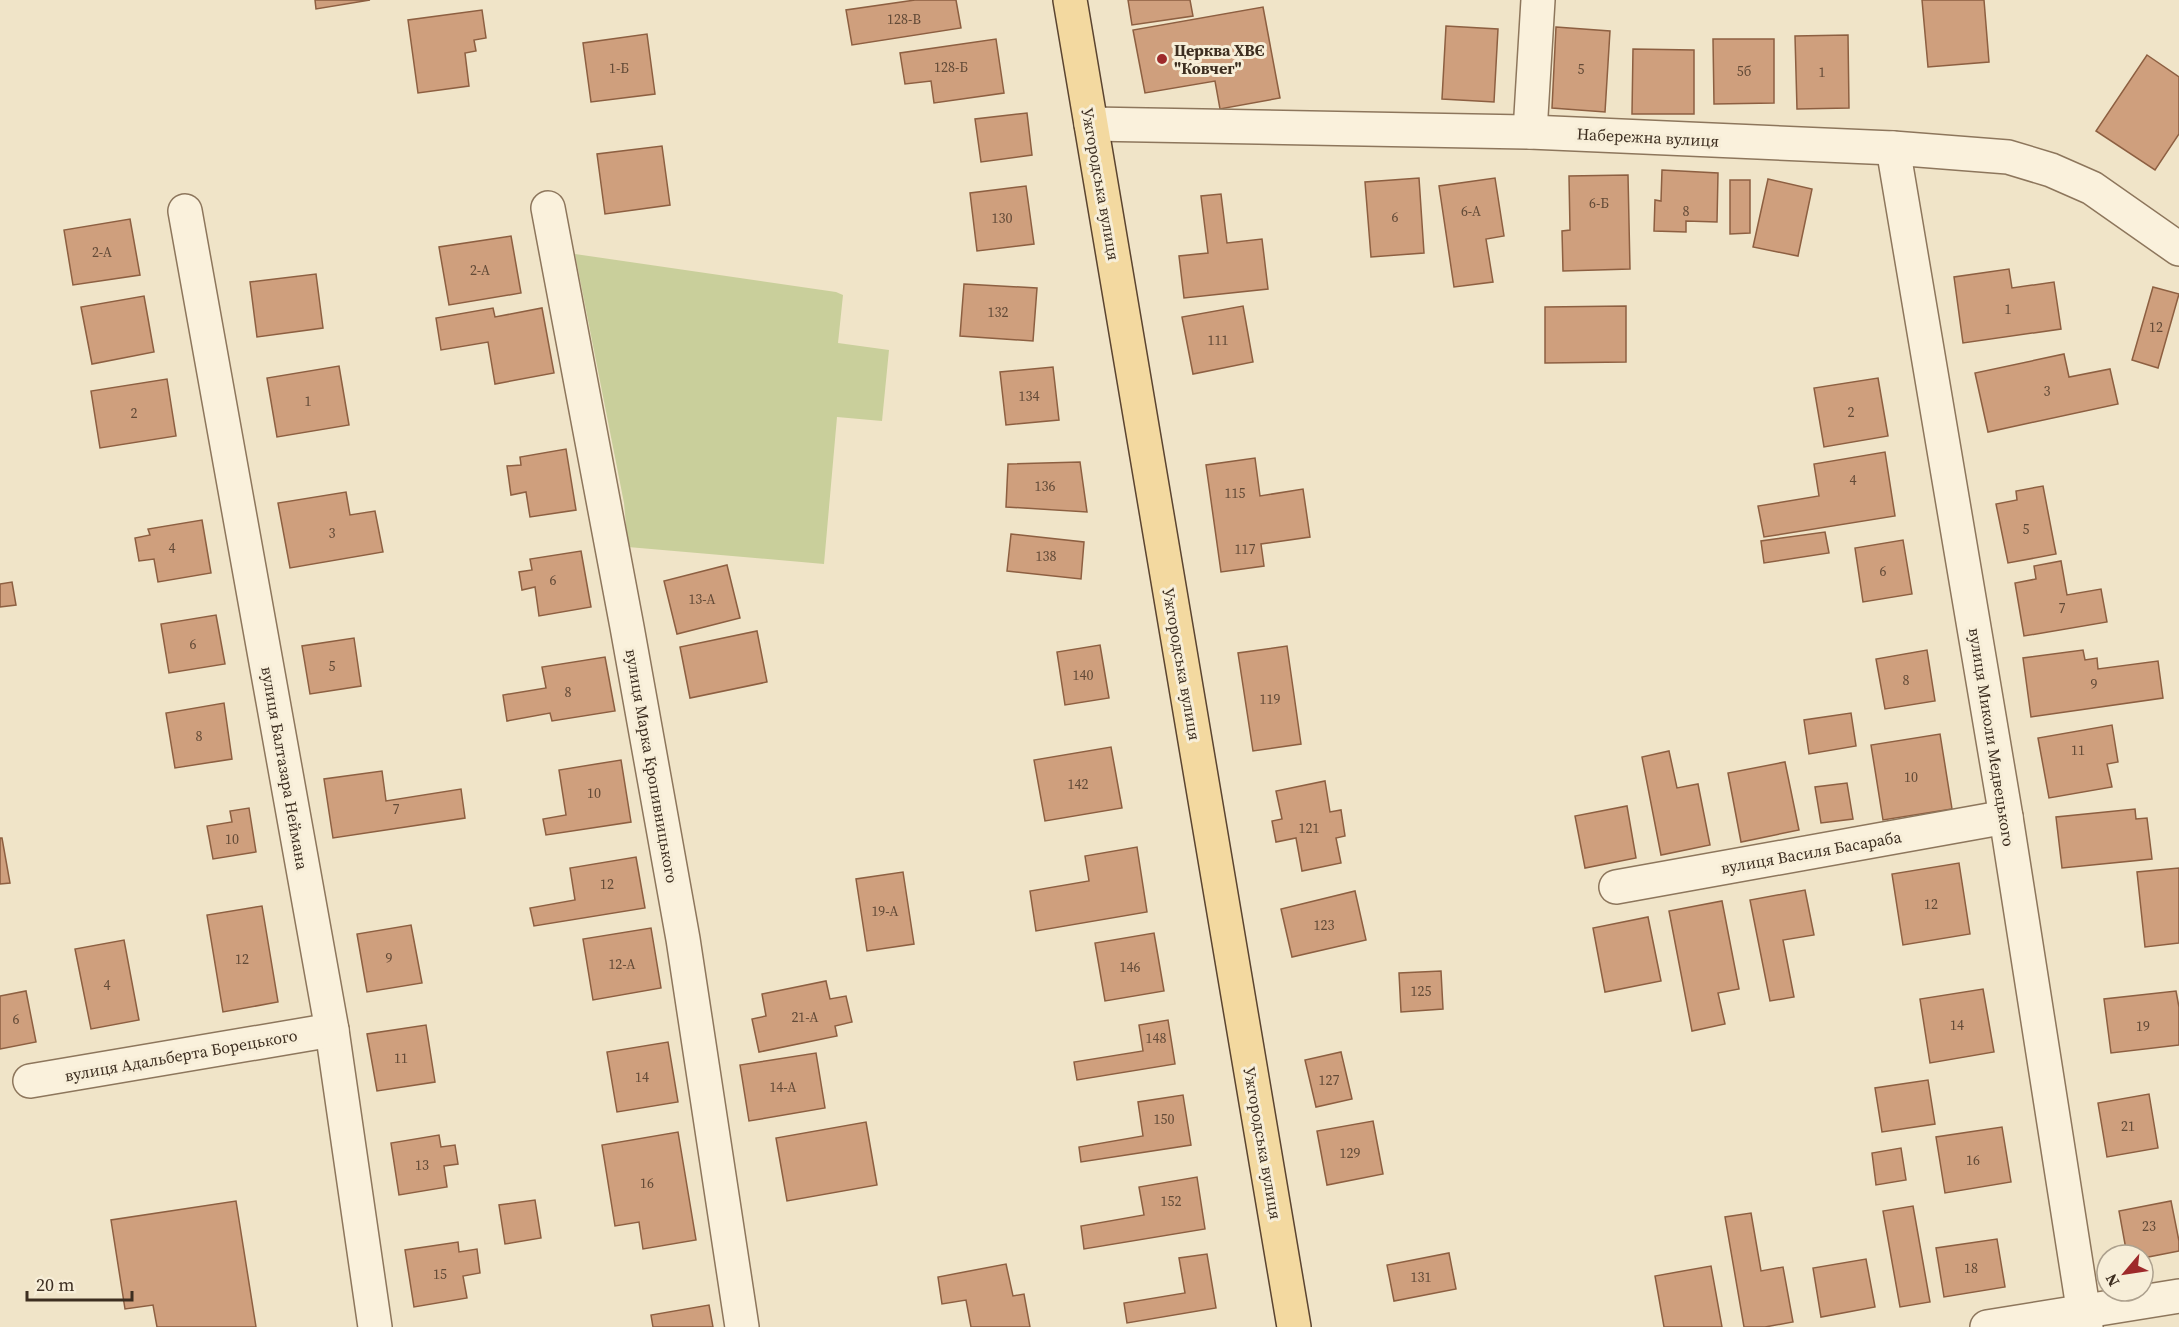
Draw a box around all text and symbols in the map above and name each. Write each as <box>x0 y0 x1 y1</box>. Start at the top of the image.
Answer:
house number: 128-В <box>887 9 921 29</box>
place label: Церква ХВЄ "Ковчег" <box>1174 39 1265 79</box>
marker: Церква ХВЄ "Ковчег" <box>1155 52 1169 66</box>
house number: 128-Б <box>934 57 968 77</box>
house number: 1-Б <box>609 58 629 78</box>
house number: 5 <box>1578 59 1585 79</box>
house number: 5б <box>1737 61 1751 81</box>
house number: 1 <box>1819 62 1826 82</box>
street label: Ужгородська вулиця <box>1077 106 1125 262</box>
street label: Набережна вулиця <box>1576 122 1720 152</box>
house number: 6-Б <box>1589 193 1609 213</box>
house number: 6-А <box>1461 201 1482 221</box>
house number: 8 <box>1683 201 1690 221</box>
house number: 6 <box>1392 207 1399 227</box>
house number: 130 <box>992 208 1013 228</box>
house number: 2-А <box>92 242 113 262</box>
house number: 2-А <box>470 260 491 280</box>
house number: 1 <box>2005 299 2012 319</box>
house number: 132 <box>988 302 1009 322</box>
house number: 12 <box>2149 317 2163 337</box>
house number: 111 <box>1208 330 1229 350</box>
house number: 3 <box>2044 381 2051 401</box>
house number: 134 <box>1019 386 1040 406</box>
house number: 1 <box>305 391 312 411</box>
house number: 2 <box>1848 402 1855 422</box>
house number: 2 <box>131 403 138 423</box>
house number: 4 <box>1850 470 1857 490</box>
house number: 136 <box>1035 476 1056 496</box>
house number: 115 <box>1225 483 1246 503</box>
house number: 5 <box>2023 519 2030 539</box>
house number: 3 <box>329 523 336 543</box>
house number: 4 <box>169 538 176 558</box>
house number: 117 <box>1235 539 1256 559</box>
house number: 138 <box>1036 546 1057 566</box>
house number: 6 <box>1880 561 1887 581</box>
house number: 6 <box>550 570 557 590</box>
street label: Ужгородська вулиця <box>1158 586 1206 742</box>
house number: 13-А <box>688 589 716 609</box>
house number: 7 <box>2059 598 2066 618</box>
street label: вулиця Миколи Медвецького <box>1964 626 2020 848</box>
house number: 6 <box>190 634 197 654</box>
street label: вулиця Марка Кропивницького <box>621 647 683 885</box>
house number: 5 <box>329 656 336 676</box>
street label: вулиця Балтазара Неймана <box>256 665 314 872</box>
house number: 140 <box>1073 665 1094 685</box>
house number: 8 <box>1903 670 1910 690</box>
house number: 9 <box>2091 674 2098 694</box>
house number: 8 <box>565 682 572 702</box>
house number: 119 <box>1260 689 1281 709</box>
house number: 8 <box>196 726 203 746</box>
house number: 11 <box>2071 740 2085 760</box>
house number: 10 <box>1904 767 1918 787</box>
house number: 142 <box>1068 774 1089 794</box>
house number: 10 <box>587 783 601 803</box>
house number: 7 <box>393 799 400 819</box>
house number: 121 <box>1299 818 1320 838</box>
street label: вулиця Василя Басараба <box>1719 825 1904 879</box>
house number: 10 <box>225 829 239 849</box>
house number: 12 <box>600 874 614 894</box>
house number: 12 <box>1924 894 1938 914</box>
house number: 19-А <box>871 901 899 921</box>
house number: 123 <box>1314 915 1335 935</box>
house number: 9 <box>386 948 393 968</box>
house number: 12 <box>235 949 249 969</box>
house number: 12-А <box>608 954 636 974</box>
house number: 146 <box>1120 957 1141 977</box>
house number: 4 <box>104 975 111 995</box>
house number: 125 <box>1411 981 1432 1001</box>
house number: 21-А <box>791 1007 819 1027</box>
house number: 6 <box>13 1009 20 1029</box>
house number: 14 <box>1950 1015 1964 1035</box>
house number: 19 <box>2136 1016 2150 1036</box>
street label: вулиця Адальберта Борецького <box>63 1024 299 1086</box>
house number: 148 <box>1146 1028 1167 1048</box>
house number: 11 <box>394 1048 408 1068</box>
street label: Ужгородська вулиця <box>1239 1065 1287 1221</box>
house number: 14 <box>635 1067 649 1087</box>
house number: 127 <box>1319 1070 1340 1090</box>
house number: 14-А <box>769 1077 797 1097</box>
house number: 150 <box>1154 1109 1175 1129</box>
house number: 21 <box>2121 1116 2135 1136</box>
house number: 129 <box>1340 1143 1361 1163</box>
house number: 16 <box>1966 1150 1980 1170</box>
house number: 13 <box>415 1155 429 1175</box>
house number: 16 <box>640 1173 654 1193</box>
house number: 152 <box>1161 1191 1182 1211</box>
house number: 23 <box>2142 1216 2156 1236</box>
north arrow <box>2095 1243 2155 1303</box>
house number: 18 <box>1964 1258 1978 1278</box>
scale bar <box>27 1264 132 1302</box>
house number: 15 <box>433 1264 447 1284</box>
house number: 131 <box>1411 1267 1432 1287</box>
text: N <box>2099 1270 2124 1291</box>
text: 20 m <box>36 1272 74 1297</box>

